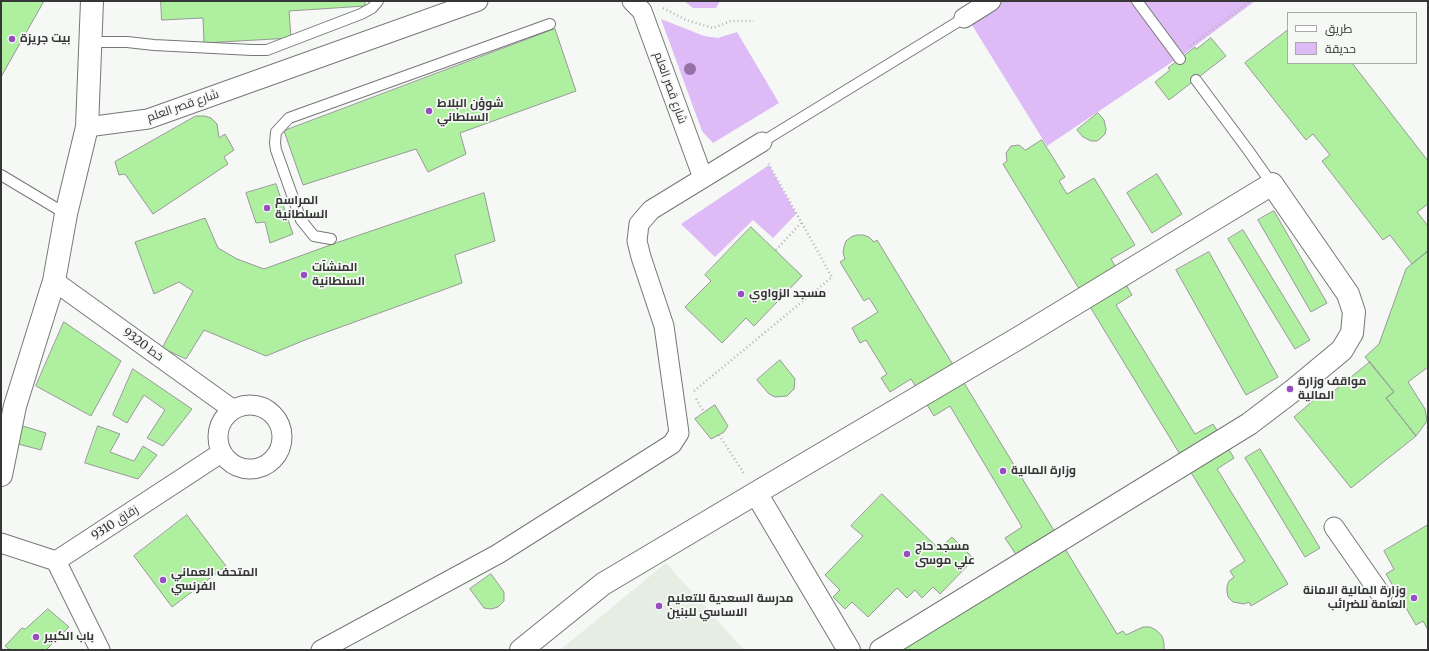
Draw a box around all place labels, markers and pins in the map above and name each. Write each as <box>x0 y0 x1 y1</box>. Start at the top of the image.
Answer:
place label: بيت جريزة <box>20 32 70 46</box>
marker: بيت جريزة <box>7 34 17 44</box>
place label: شوؤن البلاط السلطاني <box>437 97 504 125</box>
marker: شوؤن البلاط السلطاني <box>424 106 434 116</box>
place label: المراسم السلطانية <box>275 194 328 222</box>
marker: المراسم السلطانية <box>262 203 272 213</box>
place label: المنشآت السلطانية <box>312 261 365 289</box>
marker: المنشآت السلطانية <box>299 270 309 280</box>
place label: مسجد الزواوي <box>749 287 826 301</box>
marker: مسجد الزواوي <box>736 289 746 299</box>
place label: َمواقف وزارة المالية <box>1298 375 1366 403</box>
marker: َمواقف وزارة المالية <box>1285 384 1295 394</box>
place label: وزارة المالية <box>1011 464 1076 478</box>
marker: وزارة المالية <box>998 466 1008 476</box>
place label: مسجد حاج علي موسى <box>915 540 975 568</box>
marker: مسجد حاج علي موسى <box>902 549 912 559</box>
place label: المتحف العماني الفرنسي <box>171 566 258 594</box>
marker: المتحف العماني الفرنسي <box>158 575 168 585</box>
place label: وزارة المالية الامانة العامة للضرائب <box>1303 584 1406 612</box>
place label: مدرسة السعدية للتعليم الاساسي للبنين <box>667 592 793 620</box>
marker: وزارة المالية الامانة العامة للضرائب <box>1409 593 1419 603</box>
marker: مدرسة السعدية للتعليم الاساسي للبنين <box>654 601 664 611</box>
place label: باب الکبیر <box>44 630 94 644</box>
marker: باب الکبیر <box>31 632 41 642</box>

